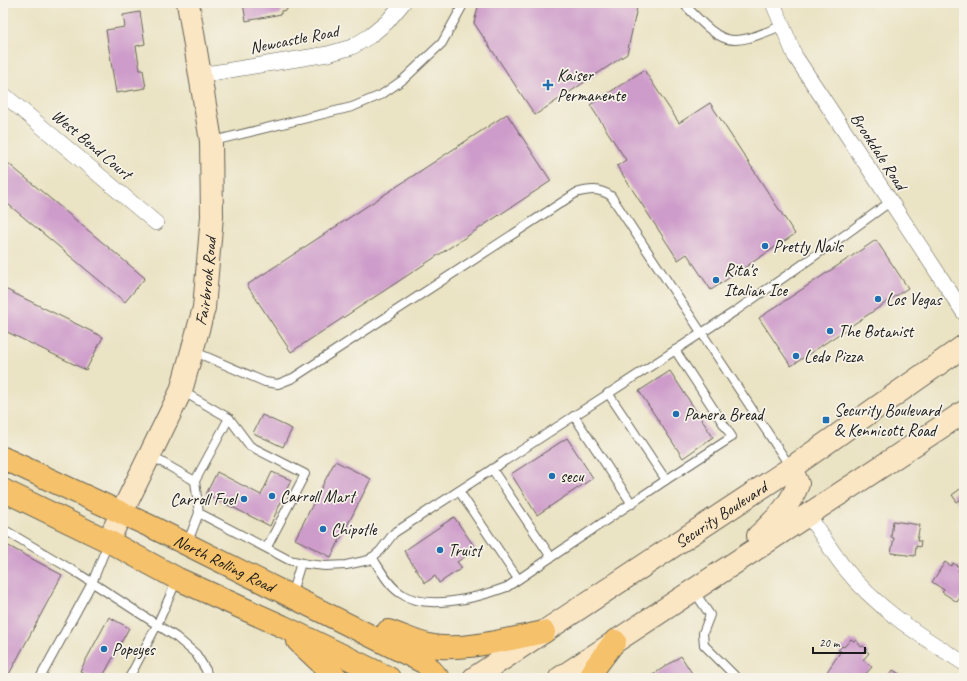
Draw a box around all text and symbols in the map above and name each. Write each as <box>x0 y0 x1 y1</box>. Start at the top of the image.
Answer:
street label: Newcastle Road <box>248 20 342 58</box>
place label: Kaiser Permanente <box>557 65 627 106</box>
marker: Kaiser Permanente <box>542 79 554 91</box>
street label: West Bend Court <box>47 105 138 186</box>
street label: Brookdale Road <box>846 109 913 197</box>
street label: Fairbrook Road <box>190 233 221 328</box>
place label: Pretty Nails <box>773 236 845 257</box>
marker: Pretty Nails <box>760 241 770 251</box>
place label: Rita's Italian Ice <box>724 260 788 301</box>
marker: Rita's Italian Ice <box>711 275 721 285</box>
place label: Los Vegas <box>886 289 944 310</box>
marker: Los Vegas <box>873 294 883 304</box>
place label: The Botanist <box>838 321 916 342</box>
marker: The Botanist <box>825 326 835 336</box>
place label: Ledo Pizza <box>804 346 864 367</box>
marker: Ledo Pizza <box>791 351 801 361</box>
place label: Security Boulevard & Kennicott Road <box>834 400 943 441</box>
place label: Panera Bread <box>684 404 765 425</box>
marker: Panera Bread <box>671 409 681 419</box>
marker: Security Boulevard & Kennicott Road <box>821 415 831 425</box>
place label: secu <box>560 466 585 487</box>
marker: secu <box>547 471 557 481</box>
street label: Security Boulevard <box>671 475 774 553</box>
place label: Carroll Mart <box>280 486 357 507</box>
place label: Carroll Fuel <box>170 489 239 510</box>
marker: Carroll Mart <box>267 491 277 501</box>
marker: Carroll Fuel <box>239 494 249 504</box>
place label: Chipotle <box>331 519 378 540</box>
marker: Chipotle <box>318 524 328 534</box>
street label: North Rolling Road <box>170 530 281 599</box>
place label: Truist <box>448 540 484 561</box>
marker: Truist <box>435 545 445 555</box>
scale bar <box>813 629 865 655</box>
text: 20 m <box>819 635 841 651</box>
place label: Popeyes <box>112 639 157 660</box>
marker: Popeyes <box>99 644 109 654</box>

